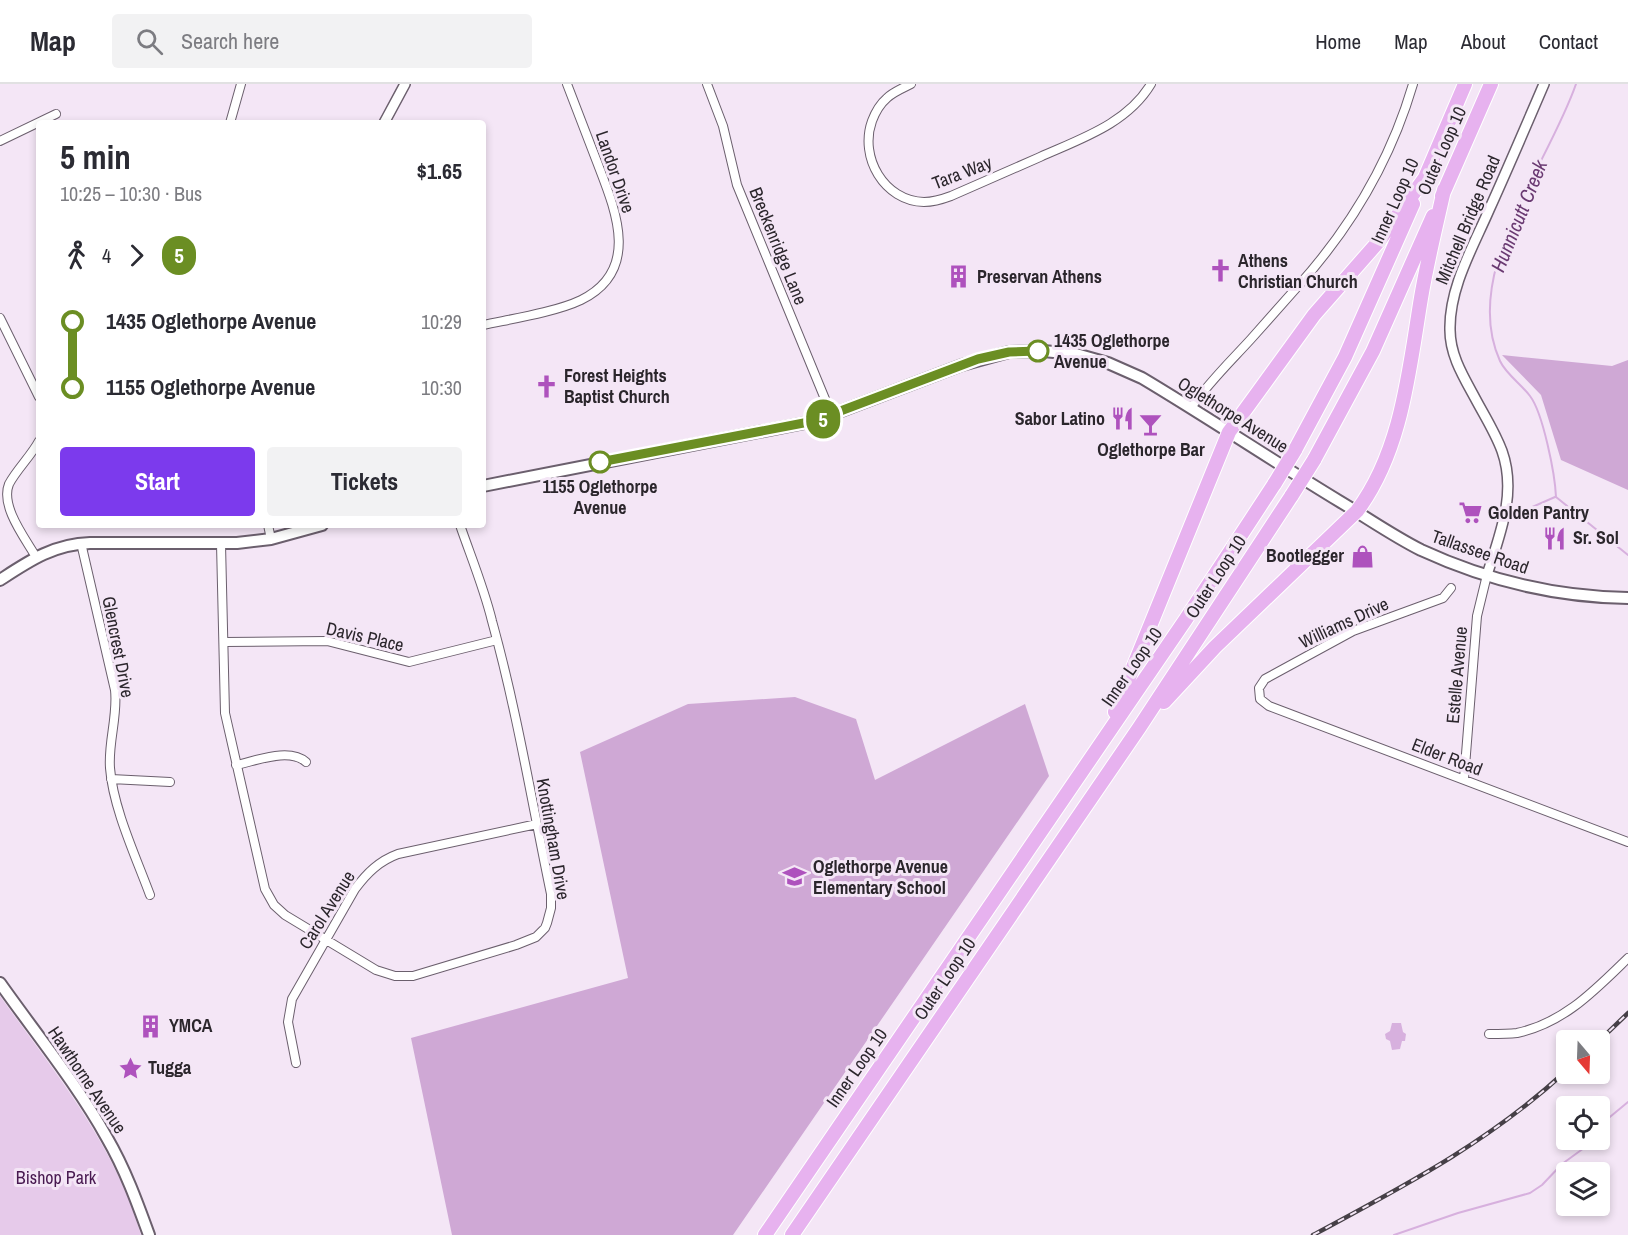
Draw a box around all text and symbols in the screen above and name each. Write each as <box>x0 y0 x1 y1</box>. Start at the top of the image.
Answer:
search box <box>112 14 532 68</box>
text: Map <box>30 22 76 60</box>
icon: search <box>133 25 166 58</box>
text: Search here <box>181 26 279 56</box>
text: Home <box>1315 27 1361 56</box>
text: Map <box>1394 27 1428 56</box>
text: About <box>1461 27 1506 56</box>
text: Contact <box>1539 27 1598 56</box>
street label: Outer Loop 10 <box>1411 103 1472 199</box>
street label: Landor Drive <box>590 127 641 216</box>
text: 5 min <box>60 135 131 179</box>
street label: Tara Way <box>928 150 996 195</box>
street label: Mitchell Bridge Road <box>1429 151 1506 288</box>
street label: Inner Loop 10 <box>1365 154 1424 247</box>
water label: Hunnicutt Creek <box>1484 155 1554 276</box>
text: $1.65 <box>417 156 462 186</box>
text: 10:25 – 10:30 · Bus <box>60 180 202 207</box>
street label: Breckenridge Lane <box>744 183 813 308</box>
icon: walk <box>60 239 93 272</box>
icon: forward <box>120 239 153 272</box>
text: 5 <box>174 241 184 270</box>
text: 4 <box>102 242 111 269</box>
place label: Athens Christian Church <box>1238 248 1358 294</box>
church icon: Athens Christian Church <box>1207 258 1233 284</box>
building icon: Preservan Athens <box>946 264 972 290</box>
place label: Preservan Athens <box>977 264 1102 289</box>
text: 1435 Oglethorpe Avenue <box>106 306 316 336</box>
text: 10:29 <box>421 308 462 335</box>
place label: 1435 Oglethorpe Avenue <box>1054 328 1170 374</box>
marker: 1435 Oglethorpe Avenue <box>1027 340 1049 362</box>
place label: Forest Heights Baptist Church <box>564 363 670 409</box>
street label: Oglethorpe Avenue <box>1173 371 1293 459</box>
text: 1155 Oglethorpe Avenue <box>106 372 315 402</box>
church icon: Forest Heights Baptist Church <box>533 373 559 399</box>
text: 10:30 <box>421 374 462 401</box>
line badge: 5 <box>804 400 842 438</box>
text: 5 <box>818 405 828 434</box>
place label: Sabor Latino <box>1015 406 1105 431</box>
restaurant icon: Sabor Latino <box>1110 406 1136 432</box>
bar icon: Oglethorpe Bar <box>1138 411 1164 437</box>
place label: Oglethorpe Bar <box>1097 437 1205 462</box>
button: Start <box>60 447 255 516</box>
button: Tickets <box>267 447 462 516</box>
marker: 1155 Oglethorpe Avenue <box>589 451 611 473</box>
place label: 1155 Oglethorpe Avenue <box>543 474 657 520</box>
supermarket icon: Golden Pantry <box>1457 500 1483 526</box>
place label: Golden Pantry <box>1488 500 1590 525</box>
street label: Tallassee Road <box>1428 523 1532 580</box>
restaurant icon: Sr. Sol <box>1542 525 1568 551</box>
place label: Sr. Sol <box>1573 525 1619 550</box>
street label: Outer Loop 10 <box>1179 530 1252 623</box>
place label: Bootlegger <box>1266 543 1344 568</box>
shop icon: Bootlegger <box>1349 543 1375 569</box>
street label: Williams Drive <box>1295 591 1393 654</box>
street label: Glencrest Drive <box>96 594 141 700</box>
street label: Davis Place <box>324 615 406 658</box>
street label: Inner Loop 10 <box>1095 622 1168 711</box>
street label: Estelle Avenue <box>1440 625 1473 725</box>
street label: Elder Road <box>1408 732 1486 781</box>
street label: Knottingham Drive <box>530 776 576 902</box>
place label: Oglethorpe Avenue Elementary School <box>813 854 948 900</box>
school or university icon: Oglethorpe Avenue Elementary School <box>782 864 808 890</box>
street label: Carol Avenue <box>293 866 361 954</box>
street label: Outer Loop 10 <box>908 933 981 1025</box>
building icon: YMCA <box>138 1013 164 1039</box>
place label: YMCA <box>169 1013 213 1038</box>
street label: Hawthorne Avenue <box>42 1021 133 1138</box>
street label: Inner Loop 10 <box>820 1023 893 1112</box>
north arrow <box>1556 1030 1610 1084</box>
map controls <box>1556 1030 1610 1216</box>
place icon: Tugga <box>117 1055 143 1081</box>
place label: Tugga <box>148 1055 192 1080</box>
button: locate <box>1556 1096 1610 1150</box>
button: layers <box>1556 1162 1610 1216</box>
park label: Bishop Park <box>16 1165 97 1190</box>

